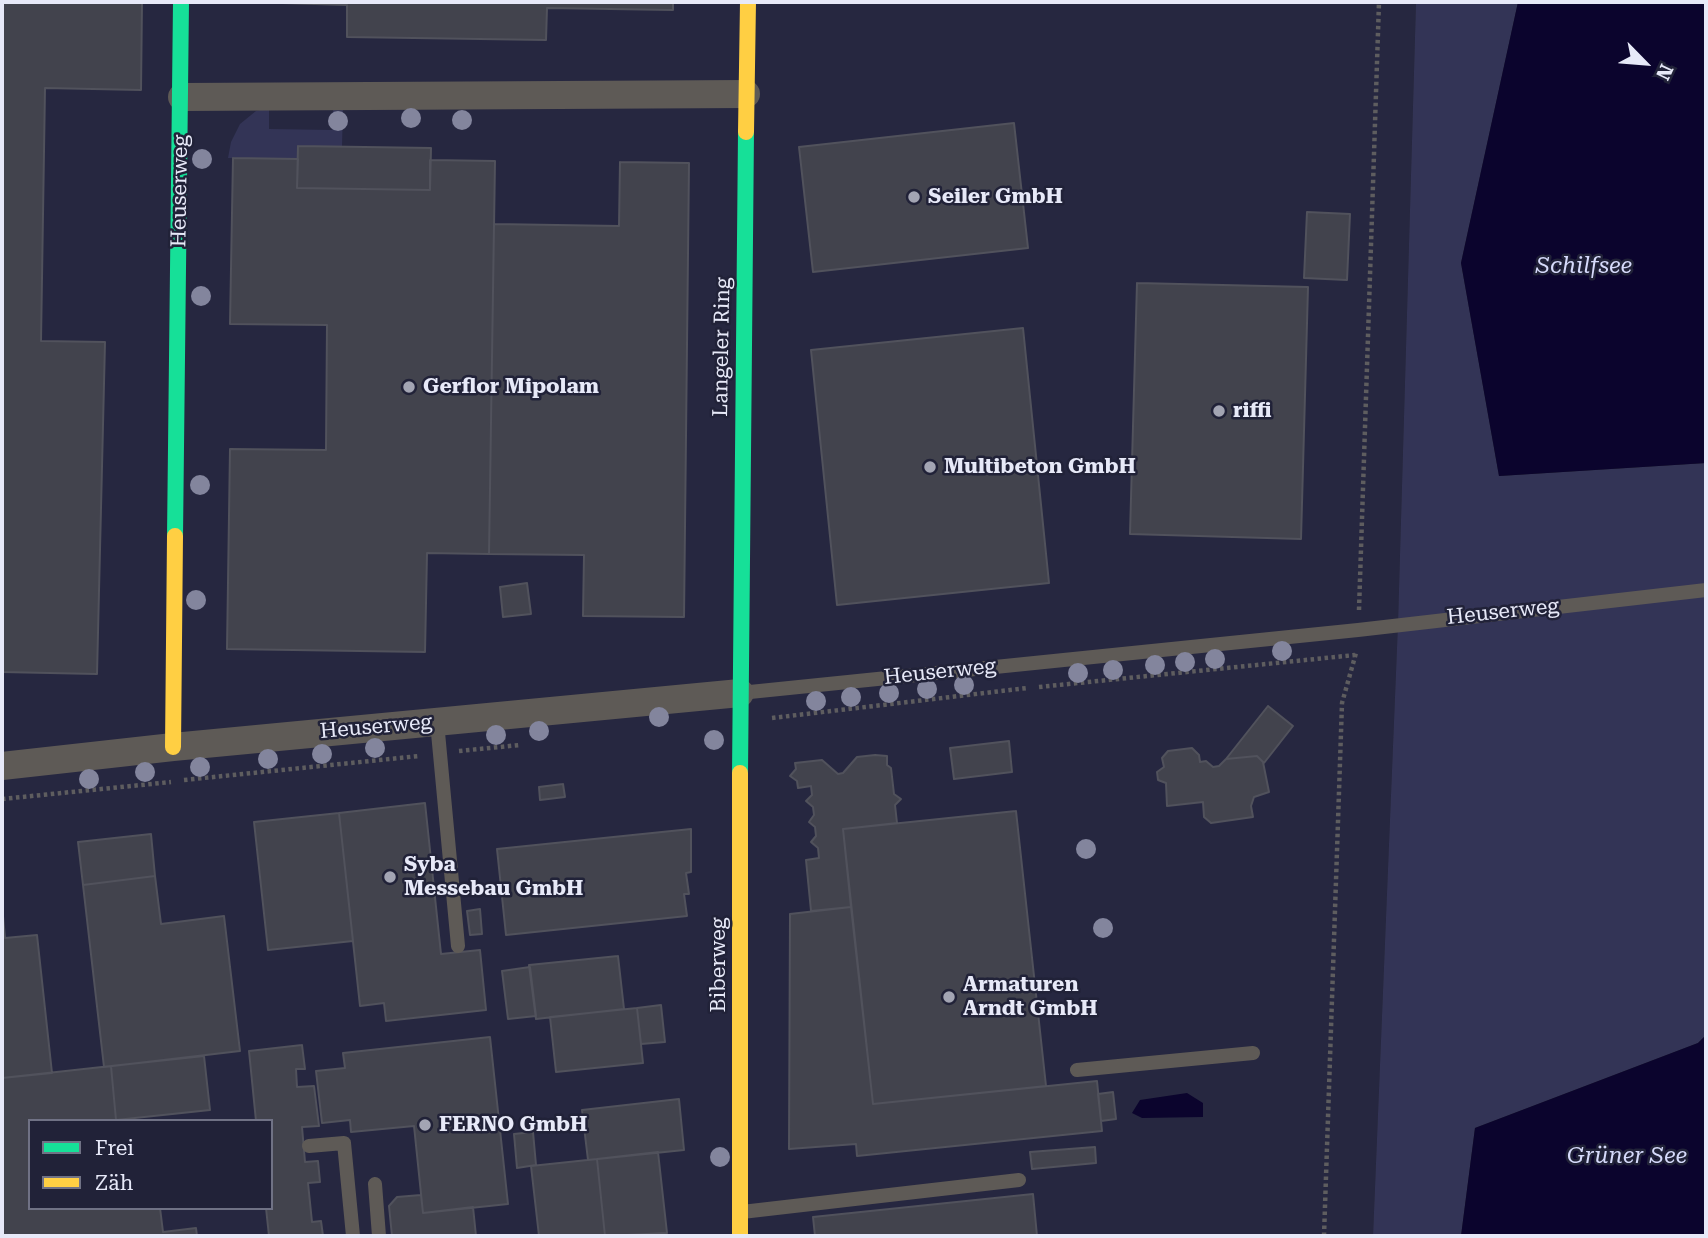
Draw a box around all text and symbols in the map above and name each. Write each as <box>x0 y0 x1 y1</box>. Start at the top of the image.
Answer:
north arrow <box>1610 28 1680 98</box>
text: N <box>1651 61 1678 84</box>
street label: Heuserweg <box>166 134 194 248</box>
place label: Seiler GmbH <box>928 184 1063 210</box>
marker: Seiler GmbH <box>906 189 922 205</box>
water label: Schilfsee <box>1536 252 1632 280</box>
street label: Langeler Ring <box>708 277 736 417</box>
place label: Gerflor Mipolam <box>423 374 599 400</box>
marker: Gerflor Mipolam <box>401 379 417 395</box>
place label: riffi <box>1233 398 1271 424</box>
marker: riffi <box>1211 403 1227 419</box>
place label: Multibeton GmbH <box>944 454 1136 480</box>
marker: Multibeton GmbH <box>922 459 938 475</box>
street label: Heuserweg <box>1446 594 1560 630</box>
street label: Heuserweg <box>883 654 997 690</box>
street label: Heuserweg <box>319 710 433 744</box>
place label: Syba Messebau GmbH <box>404 852 583 902</box>
marker: Syba Messebau GmbH <box>382 869 398 885</box>
street label: Biberweg <box>706 917 732 1013</box>
place label: Armaturen Arndt GmbH <box>963 972 1098 1022</box>
marker: Armaturen Arndt GmbH <box>941 989 957 1005</box>
place label: FERNO GmbH <box>439 1112 587 1138</box>
marker: FERNO GmbH <box>417 1117 433 1133</box>
legend <box>28 1119 273 1210</box>
text: Frei <box>95 1136 134 1160</box>
water label: Grüner See <box>1567 1142 1687 1170</box>
text: Zäh <box>95 1171 133 1195</box>

